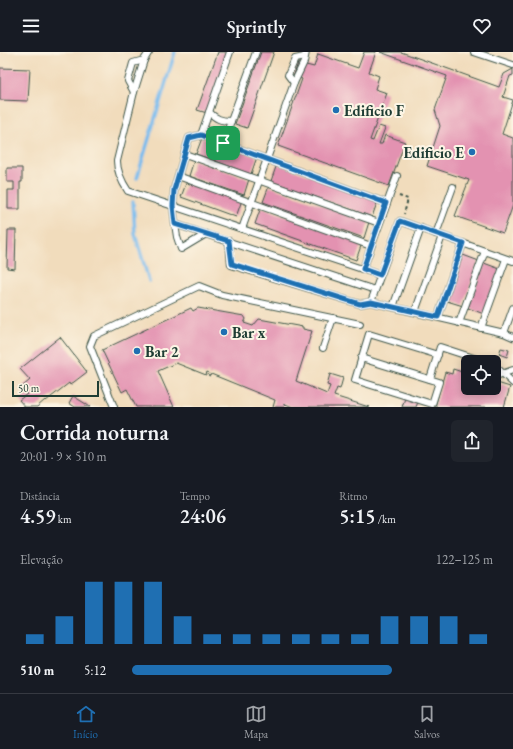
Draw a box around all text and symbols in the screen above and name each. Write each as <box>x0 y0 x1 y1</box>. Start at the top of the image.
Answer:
icon: menu <box>20 15 42 37</box>
text: Sprintly <box>227 15 286 38</box>
icon: heart <box>471 15 493 37</box>
place label: Edificio F <box>344 101 404 120</box>
marker: Edificio F <box>331 105 341 115</box>
pin <box>206 126 240 160</box>
icon: arrive <box>212 132 234 154</box>
place label: Edificio E <box>404 143 464 162</box>
marker: Edificio E <box>467 147 477 157</box>
place label: Bar x <box>232 323 266 342</box>
marker: Bar x <box>219 327 229 337</box>
place label: Bar 2 <box>145 342 179 361</box>
marker: Bar 2 <box>132 346 142 356</box>
map controls <box>461 355 501 395</box>
button: locate <box>461 355 501 395</box>
scale bar <box>12 379 99 398</box>
text: 50 m <box>18 381 39 395</box>
text: Corrida noturna <box>20 418 169 447</box>
button: share <box>451 420 493 462</box>
text: 20:01 · 9 × 510 m <box>20 448 107 465</box>
text: Distância <box>20 489 60 503</box>
text: Tempo <box>180 489 210 503</box>
text: Ritmo <box>339 489 367 503</box>
text: 4.59 <box>20 503 56 529</box>
text: 24:06 <box>180 503 226 529</box>
text: 5:15 <box>339 503 376 529</box>
text: km <box>56 512 72 526</box>
text: /km <box>376 512 396 526</box>
text: Elevação <box>20 551 63 568</box>
text: 122–125 m <box>436 551 493 568</box>
text: 510 m <box>20 662 54 679</box>
text: 5:12 <box>84 662 106 679</box>
tab: Início <box>73 703 98 741</box>
tab: Mapa <box>244 703 268 741</box>
tab: Salvos <box>414 703 440 741</box>

